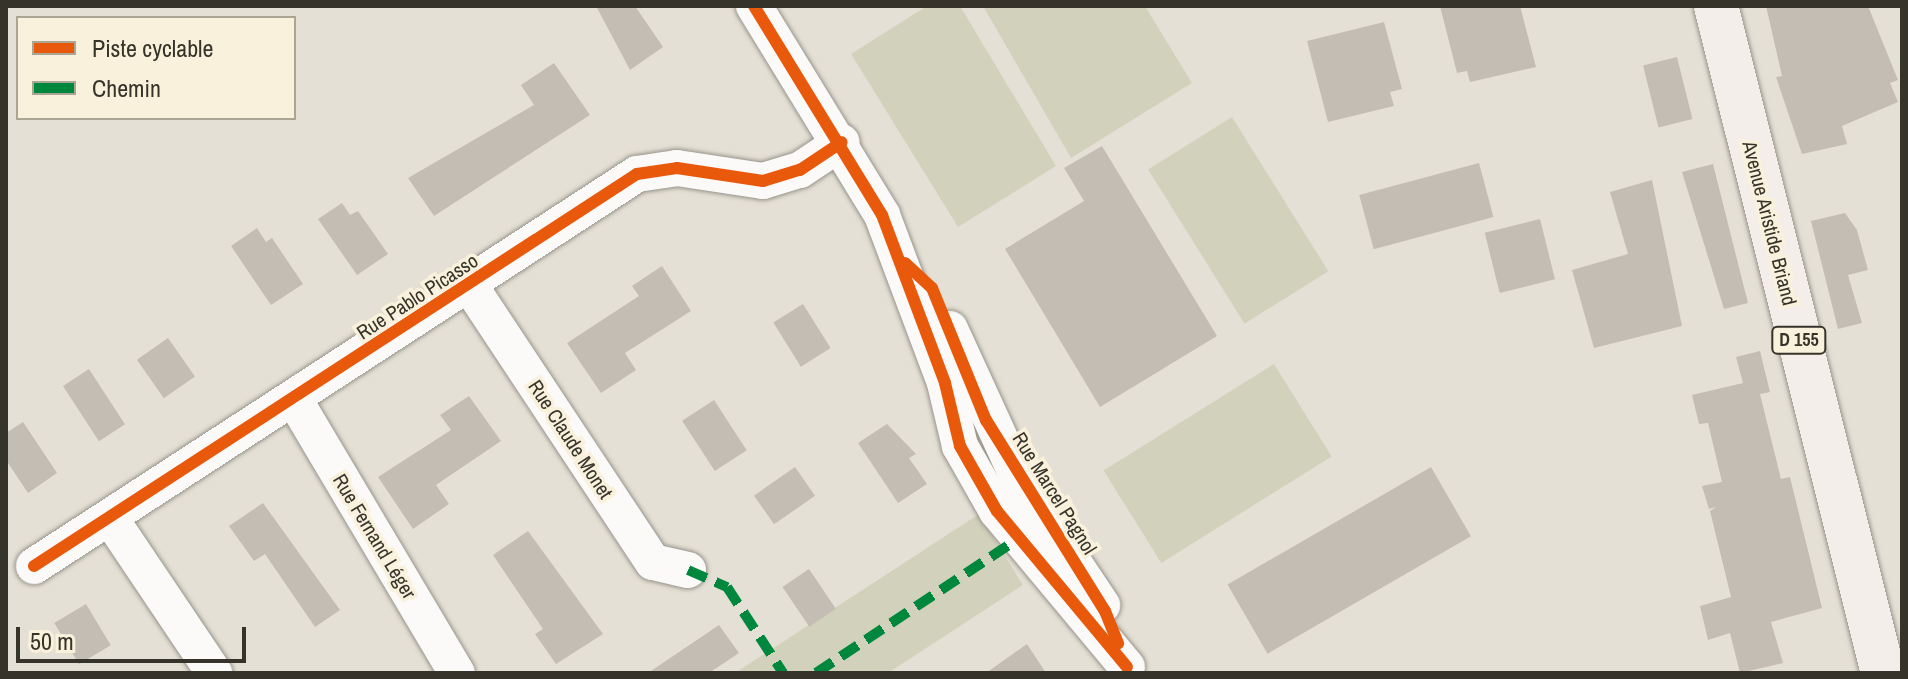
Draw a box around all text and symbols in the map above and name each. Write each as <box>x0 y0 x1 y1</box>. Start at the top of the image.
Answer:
legend <box>16 16 296 120</box>
text: Piste cyclable <box>92 32 213 64</box>
text: Chemin <box>92 72 161 104</box>
street label: Avenue Aristide Briand <box>1738 138 1802 308</box>
street label: Rue Pablo Picasso <box>352 248 482 344</box>
road number: D 155 <box>1771 326 1827 354</box>
street label: Rue Claude Monet <box>524 375 618 503</box>
street label: Rue Marcel Pagnol <box>1008 428 1102 558</box>
street label: Rue Fernand Léger <box>328 469 422 603</box>
scale bar <box>20 611 250 661</box>
text: 50 m <box>30 625 74 657</box>

